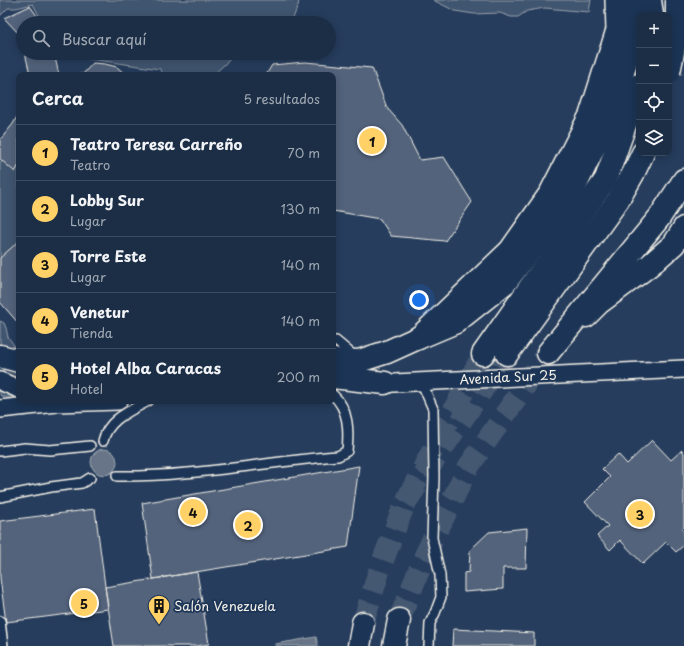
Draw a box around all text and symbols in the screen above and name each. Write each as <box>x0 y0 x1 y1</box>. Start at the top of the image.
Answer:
map controls <box>636 12 672 156</box>
button: + <box>636 12 672 48</box>
search box <box>16 16 336 60</box>
icon: search <box>30 27 52 49</box>
text: Buscar aquí <box>62 27 146 50</box>
button: − <box>636 48 672 84</box>
button: locate <box>636 84 672 120</box>
text: Cerca <box>32 85 83 111</box>
text: 5 resultados <box>243 89 320 108</box>
button: layers <box>636 120 672 156</box>
pin: 1 <box>359 126 385 156</box>
text: Teatro Teresa Carreño <box>70 132 242 155</box>
text: 1 <box>42 143 48 162</box>
text: 70 m <box>287 143 320 162</box>
text: Teatro <box>70 155 110 174</box>
text: Lobby Sur <box>70 188 144 211</box>
text: 2 <box>40 199 50 218</box>
text: 130 m <box>281 199 320 218</box>
text: Lugar <box>70 211 106 230</box>
text: Torre Este <box>70 244 146 267</box>
text: 3 <box>41 255 49 274</box>
text: 140 m <box>281 255 320 274</box>
text: Lugar <box>70 267 106 286</box>
your location <box>409 290 429 310</box>
text: Venetur <box>70 300 129 323</box>
text: 4 <box>41 311 49 330</box>
text: 140 m <box>281 311 320 330</box>
text: Tienda <box>70 323 113 342</box>
text: Hotel Alba Caracas <box>70 356 221 379</box>
street label: Avenida Sur 25 <box>459 364 557 389</box>
text: 5 <box>41 367 49 386</box>
text: 200 m <box>277 367 320 386</box>
text: Hotel <box>70 379 103 398</box>
pin: 4 <box>180 497 206 527</box>
pin: 3 <box>627 499 653 529</box>
pin: 2 <box>235 510 261 540</box>
pin: 5 <box>71 588 97 618</box>
building icon: Salón Venezuela <box>146 593 172 626</box>
place label: Salón Venezuela <box>174 596 276 615</box>

